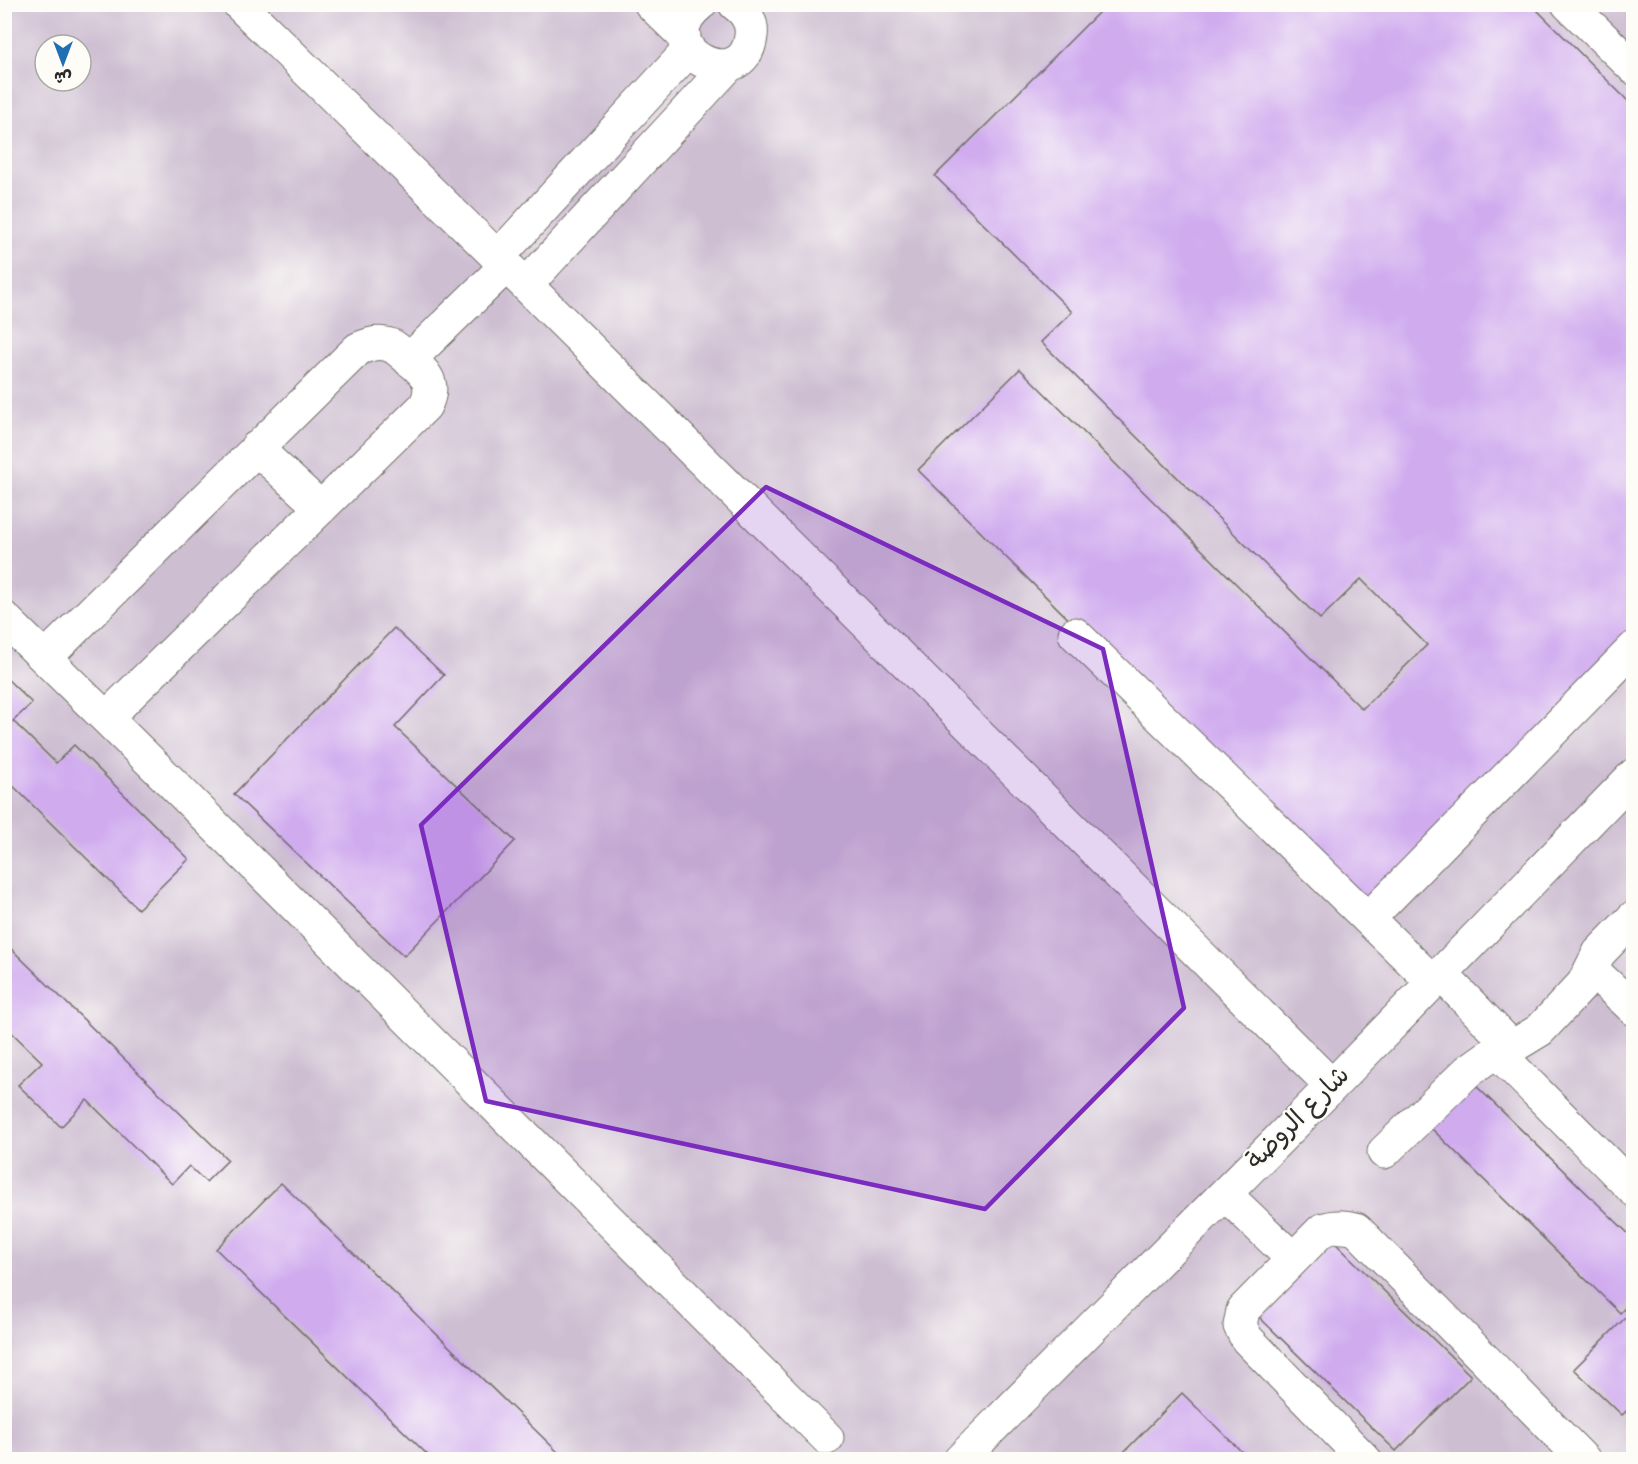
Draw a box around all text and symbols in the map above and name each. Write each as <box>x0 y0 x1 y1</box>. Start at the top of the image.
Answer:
north arrow <box>33 33 93 93</box>
text: ش <box>54 64 72 88</box>
street label: شارع الروضة <box>1238 1058 1360 1180</box>

